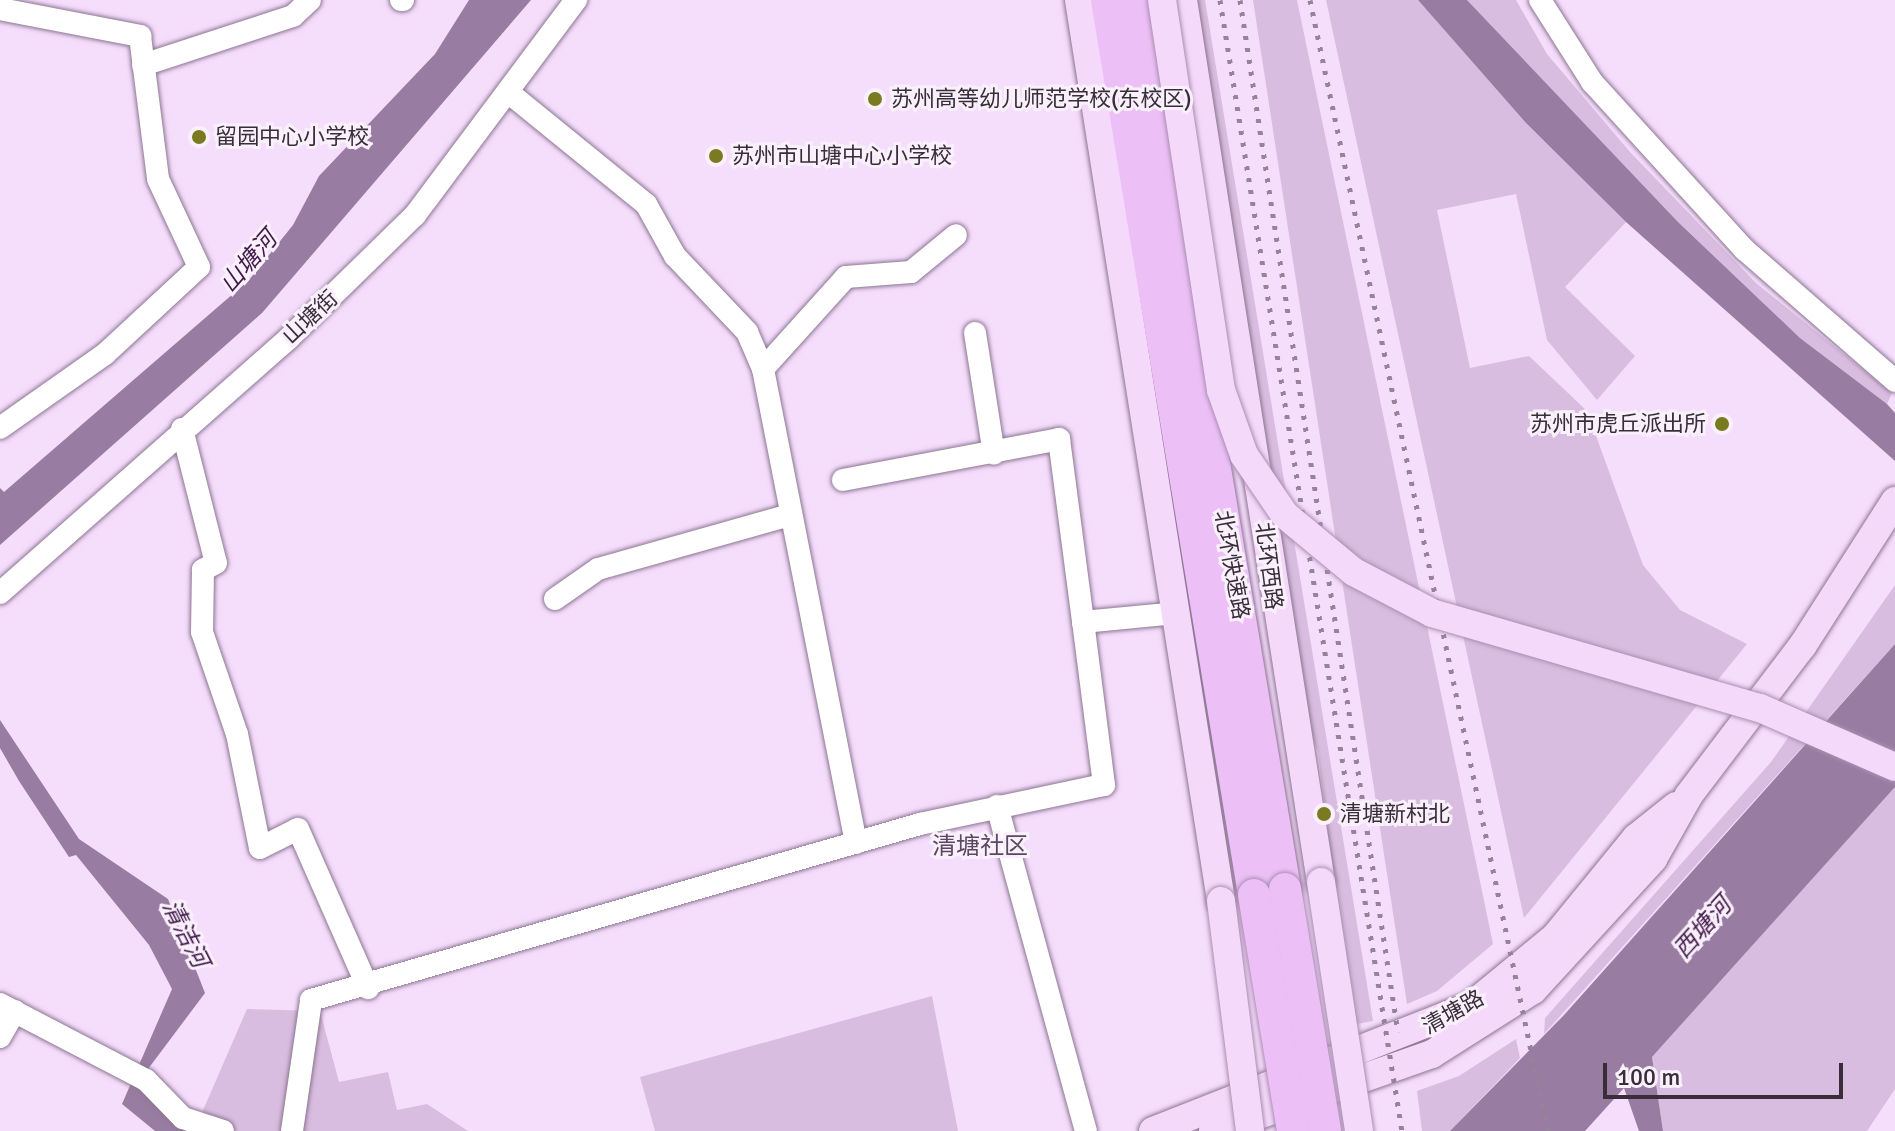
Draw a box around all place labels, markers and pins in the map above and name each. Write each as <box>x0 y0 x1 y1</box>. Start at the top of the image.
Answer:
place label: 苏州高等幼儿师范学校(东校区) <box>891 86 1192 112</box>
marker: 苏州高等幼儿师范学校(东校区) <box>866 90 884 108</box>
place label: 留园中心小学校 <box>215 124 369 150</box>
marker: 留园中心小学校 <box>190 128 208 146</box>
place label: 苏州市山塘中心小学校 <box>732 143 952 169</box>
marker: 苏州市山塘中心小学校 <box>707 147 725 165</box>
place label: 苏州市虎丘派出所 <box>1530 411 1706 437</box>
marker: 苏州市虎丘派出所 <box>1713 415 1731 433</box>
place label: 清塘新村北 <box>1340 801 1450 827</box>
marker: 清塘新村北 <box>1315 805 1333 823</box>

